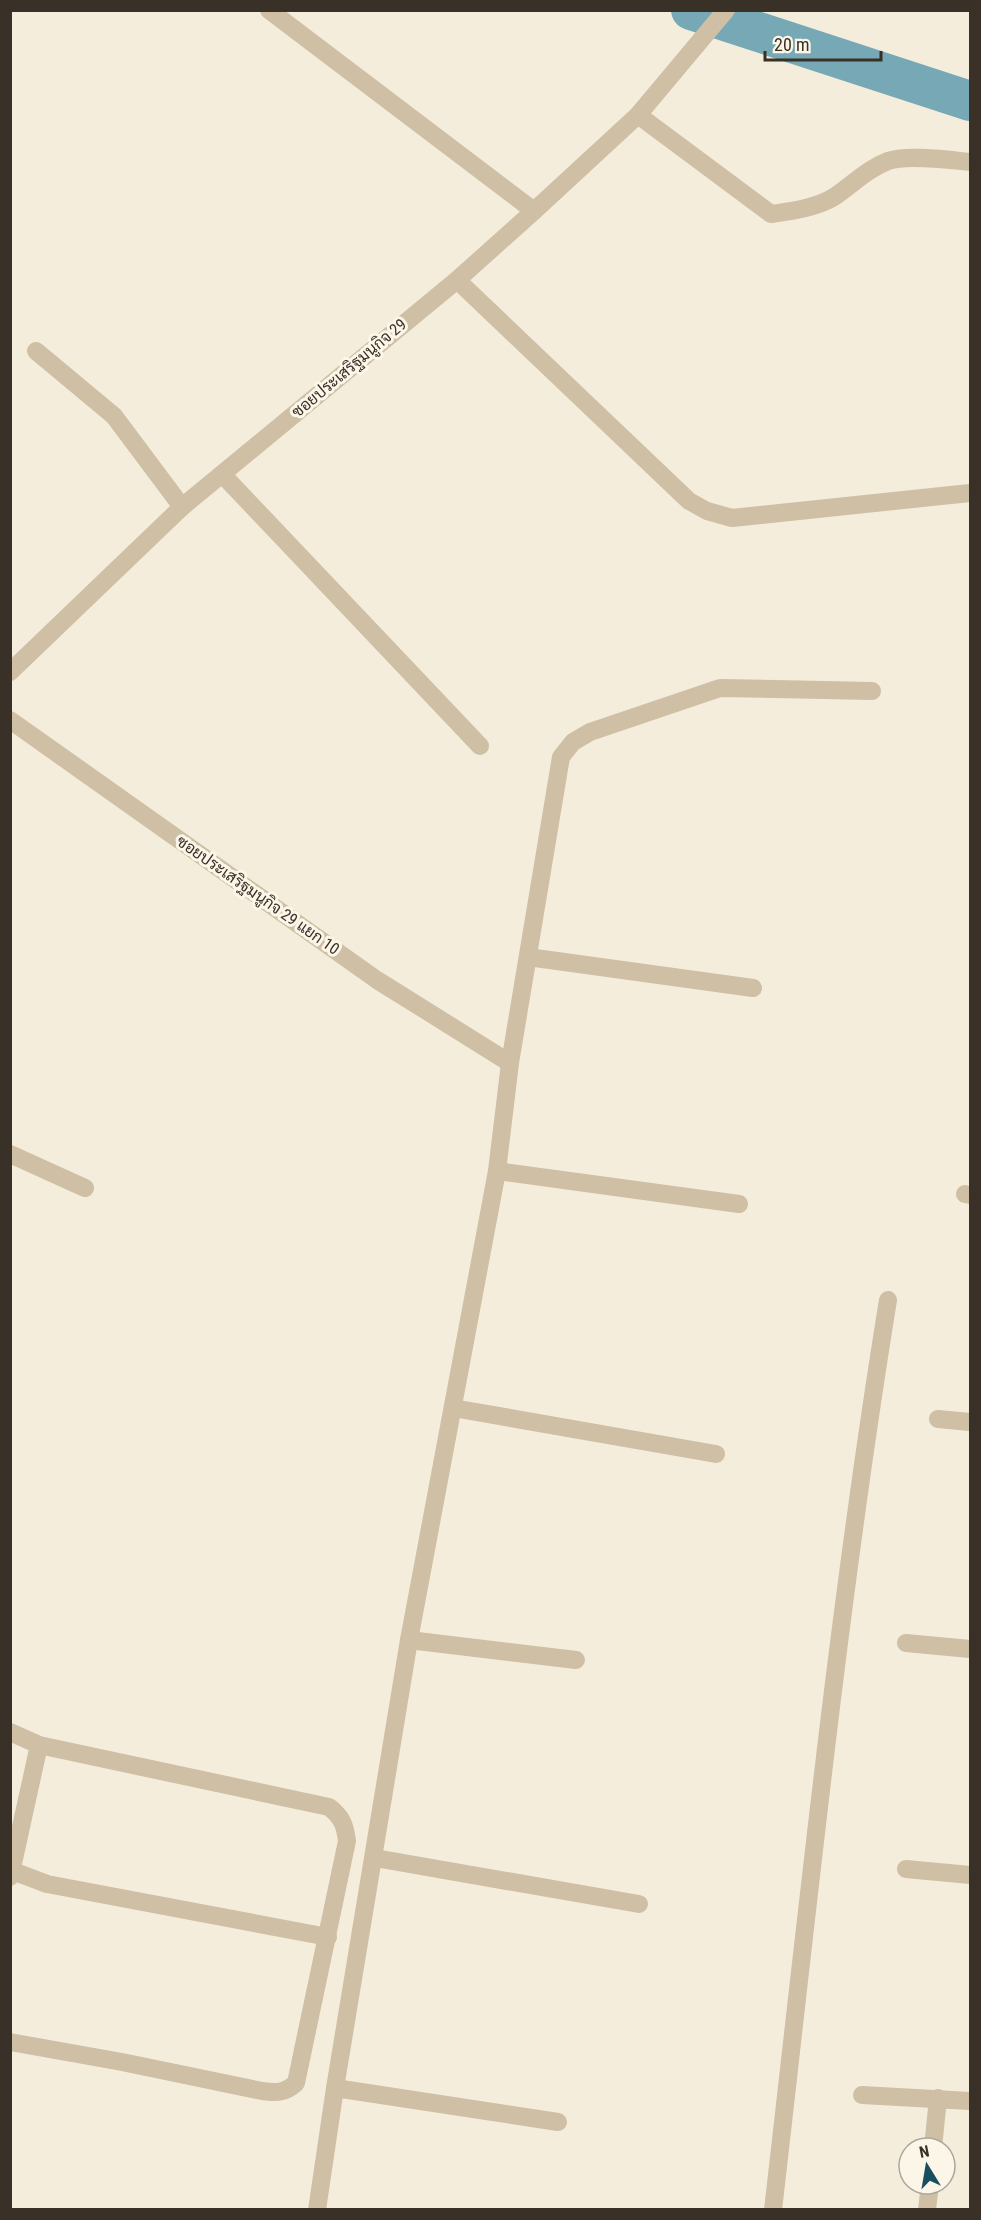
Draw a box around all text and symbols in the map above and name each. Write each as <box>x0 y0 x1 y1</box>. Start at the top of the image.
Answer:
scale bar <box>765 24 880 62</box>
text: 20 m <box>774 34 809 55</box>
street label: ซอยประเสริฐมนูกิจ 29 <box>288 315 411 423</box>
street label: ซอยประเสริฐมนูกิจ 29 แยก 10 <box>172 832 343 960</box>
north arrow <box>897 2136 957 2196</box>
text: N <box>918 2142 931 2162</box>

